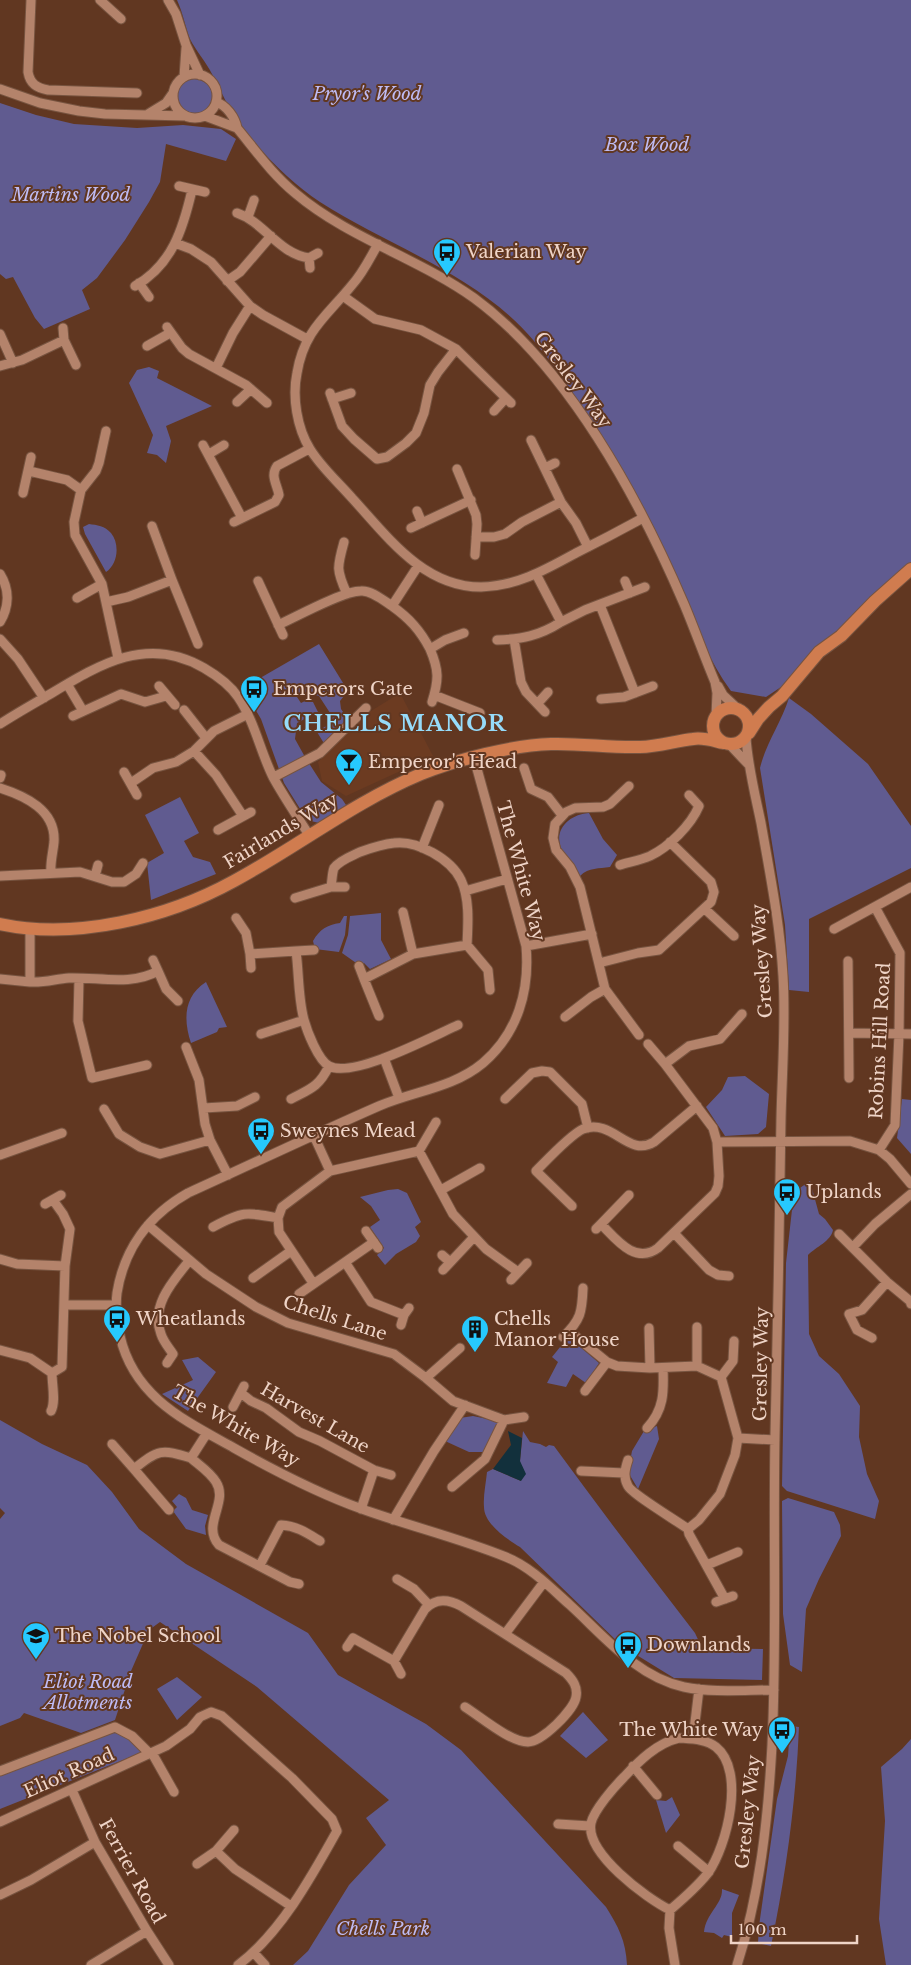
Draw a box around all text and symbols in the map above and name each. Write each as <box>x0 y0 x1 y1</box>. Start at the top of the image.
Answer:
park label: Pryor's Wood <box>312 83 422 105</box>
park label: Box Wood <box>604 134 689 156</box>
park label: Martins Wood <box>11 184 131 206</box>
bus stop icon: Valerian Way <box>432 237 462 276</box>
place label: Valerian Way <box>465 241 587 263</box>
street label: Gresley Way <box>530 328 617 433</box>
bus stop icon: Emperors Gate <box>239 674 269 713</box>
place label: Emperors Gate <box>273 678 413 700</box>
district label: CHELLS MANOR <box>283 710 507 737</box>
bar icon: Emperor's Head <box>334 747 364 786</box>
place label: Emperor's Head <box>368 751 517 773</box>
street label: Fairlands Way <box>220 788 343 874</box>
street label: The White Way <box>492 799 550 944</box>
street label: Gresley Way <box>747 903 777 1019</box>
street label: Robins Hill Road <box>865 962 895 1120</box>
bus stop icon: Sweynes Mead <box>246 1116 276 1155</box>
place label: Sweynes Mead <box>280 1120 416 1142</box>
bus stop icon: Uplands <box>772 1177 802 1216</box>
place label: Uplands <box>806 1181 882 1203</box>
street label: Chells Lane <box>280 1291 390 1345</box>
bus stop icon: Wheatlands <box>102 1304 132 1343</box>
street label: Gresley Way <box>749 1306 773 1421</box>
place label: Wheatlands <box>135 1308 246 1330</box>
place label: Chells Manor House <box>494 1308 620 1351</box>
building icon: Chells Manor House <box>460 1314 490 1353</box>
street label: Harvest Lane <box>257 1378 373 1458</box>
street label: The White Way <box>168 1381 304 1472</box>
school or university icon: The Nobel School <box>21 1621 51 1660</box>
place label: The Nobel School <box>55 1625 221 1647</box>
bus stop icon: Downlands <box>613 1630 643 1669</box>
place label: Downlands <box>647 1634 751 1656</box>
park label: Eliot Road Allotments <box>42 1671 133 1714</box>
bus stop icon: The White Way <box>767 1715 797 1754</box>
place label: The White Way <box>619 1719 763 1741</box>
street label: Eliot Road <box>20 1743 118 1803</box>
street label: Gresley Way <box>731 1753 765 1870</box>
street label: Ferrier Road <box>94 1815 170 1927</box>
scale bar <box>731 1912 857 1944</box>
park label: Chells Park <box>336 1918 430 1940</box>
text: 100 m <box>738 1920 787 1939</box>

